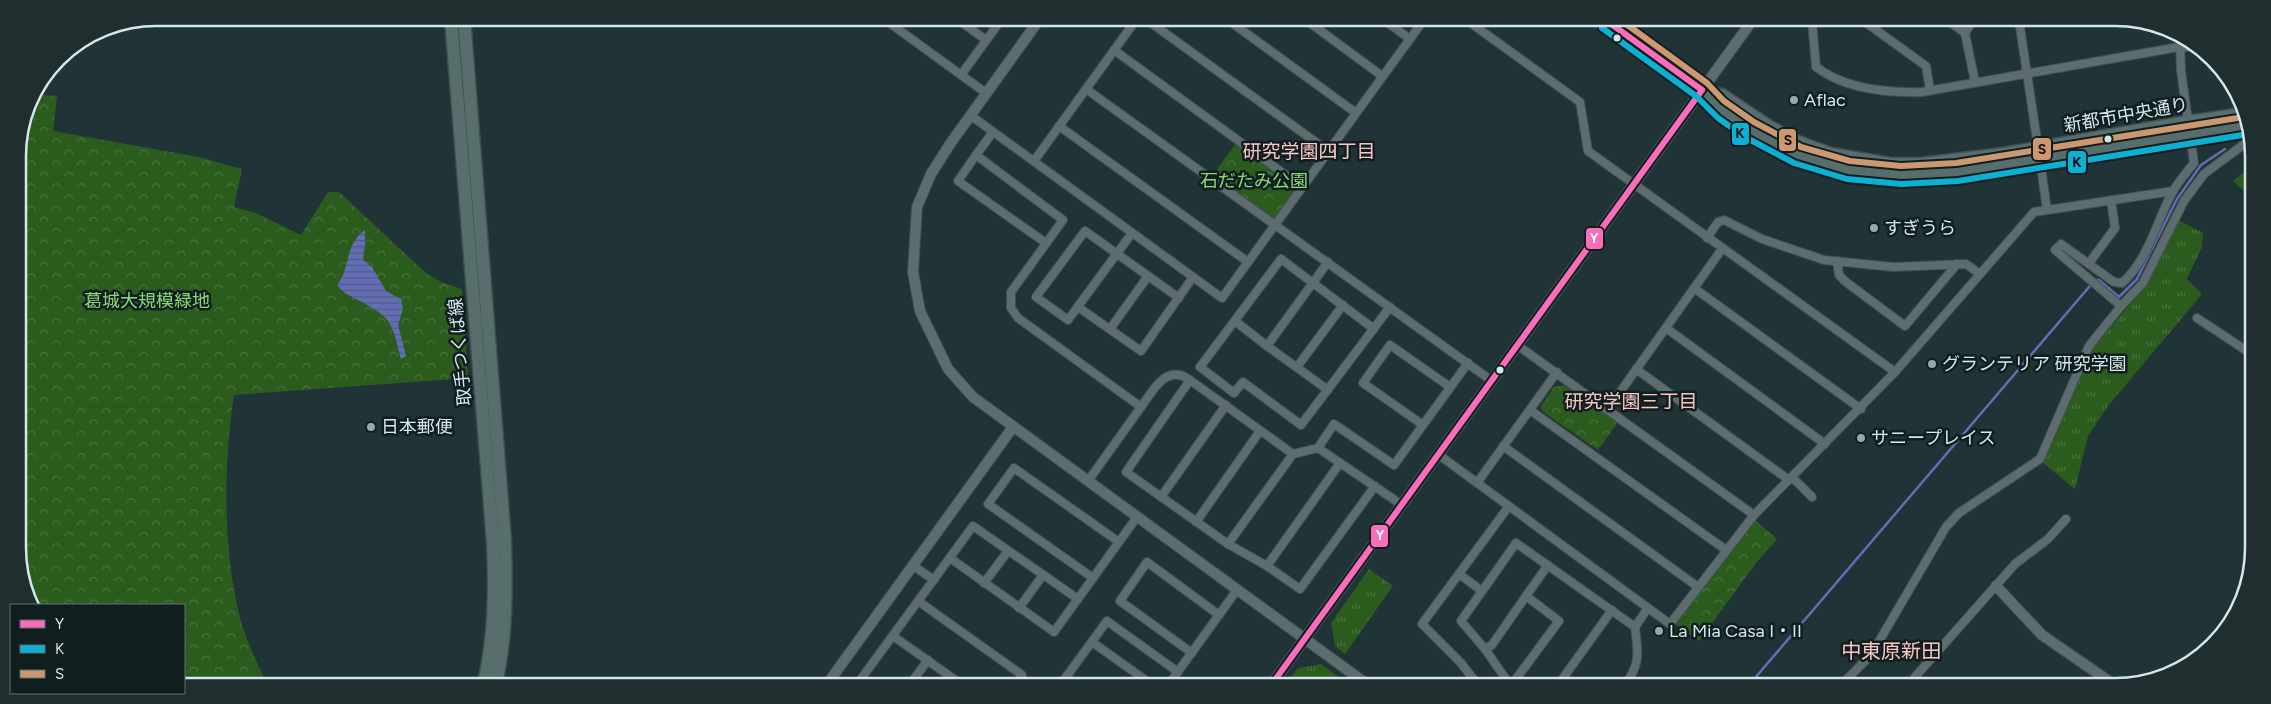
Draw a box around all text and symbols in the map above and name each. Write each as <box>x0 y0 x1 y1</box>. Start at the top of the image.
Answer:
unlabelled marker <box>1612 33 1622 43</box>
place label: Aflac <box>1804 89 1846 111</box>
street label: 新都市中央通り <box>2062 93 2190 137</box>
marker: Aflac <box>1788 94 1800 106</box>
line badge: K <box>1731 122 1750 146</box>
text: K <box>1735 125 1745 142</box>
line badge: S <box>1778 128 1797 152</box>
text: S <box>1784 132 1792 149</box>
unlabelled marker <box>2103 134 2113 144</box>
line badge: S <box>2032 137 2052 161</box>
district label: 研究学園四丁目 <box>1242 140 1376 163</box>
text: S <box>2038 141 2046 158</box>
line badge: K <box>2067 150 2087 174</box>
text: K <box>2072 154 2082 171</box>
park label: 石だたみ公園 <box>1200 170 1308 192</box>
place label: すぎうら <box>1884 217 1956 239</box>
marker: すぎうら <box>1868 222 1880 234</box>
line badge: Y <box>1585 227 1604 250</box>
text: Y <box>1589 230 1599 247</box>
park label: 葛城大規模緑地 <box>84 290 210 312</box>
street label: 取手つくば線 <box>444 297 476 407</box>
place label: グランテリア 研究学園 <box>1942 353 2126 375</box>
marker: グランテリア 研究学園 <box>1926 358 1938 370</box>
unlabelled marker <box>1495 365 1505 375</box>
district label: 研究学園三丁目 <box>1564 390 1698 413</box>
place label: 日本郵便 <box>381 416 453 438</box>
marker: 日本郵便 <box>365 421 377 433</box>
place label: サニープレイス <box>1871 427 1995 449</box>
marker: サニープレイス <box>1855 432 1867 444</box>
line badge: Y <box>1370 524 1389 548</box>
text: Y <box>1375 527 1385 544</box>
legend <box>10 604 185 694</box>
text: Y <box>55 615 64 633</box>
place label: La Mia Casa I・II <box>1669 620 1802 642</box>
marker: La Mia Casa I・II <box>1653 625 1665 637</box>
district label: 中東原新田 <box>1841 639 1941 663</box>
text: K <box>55 640 65 658</box>
text: S <box>55 665 64 683</box>

